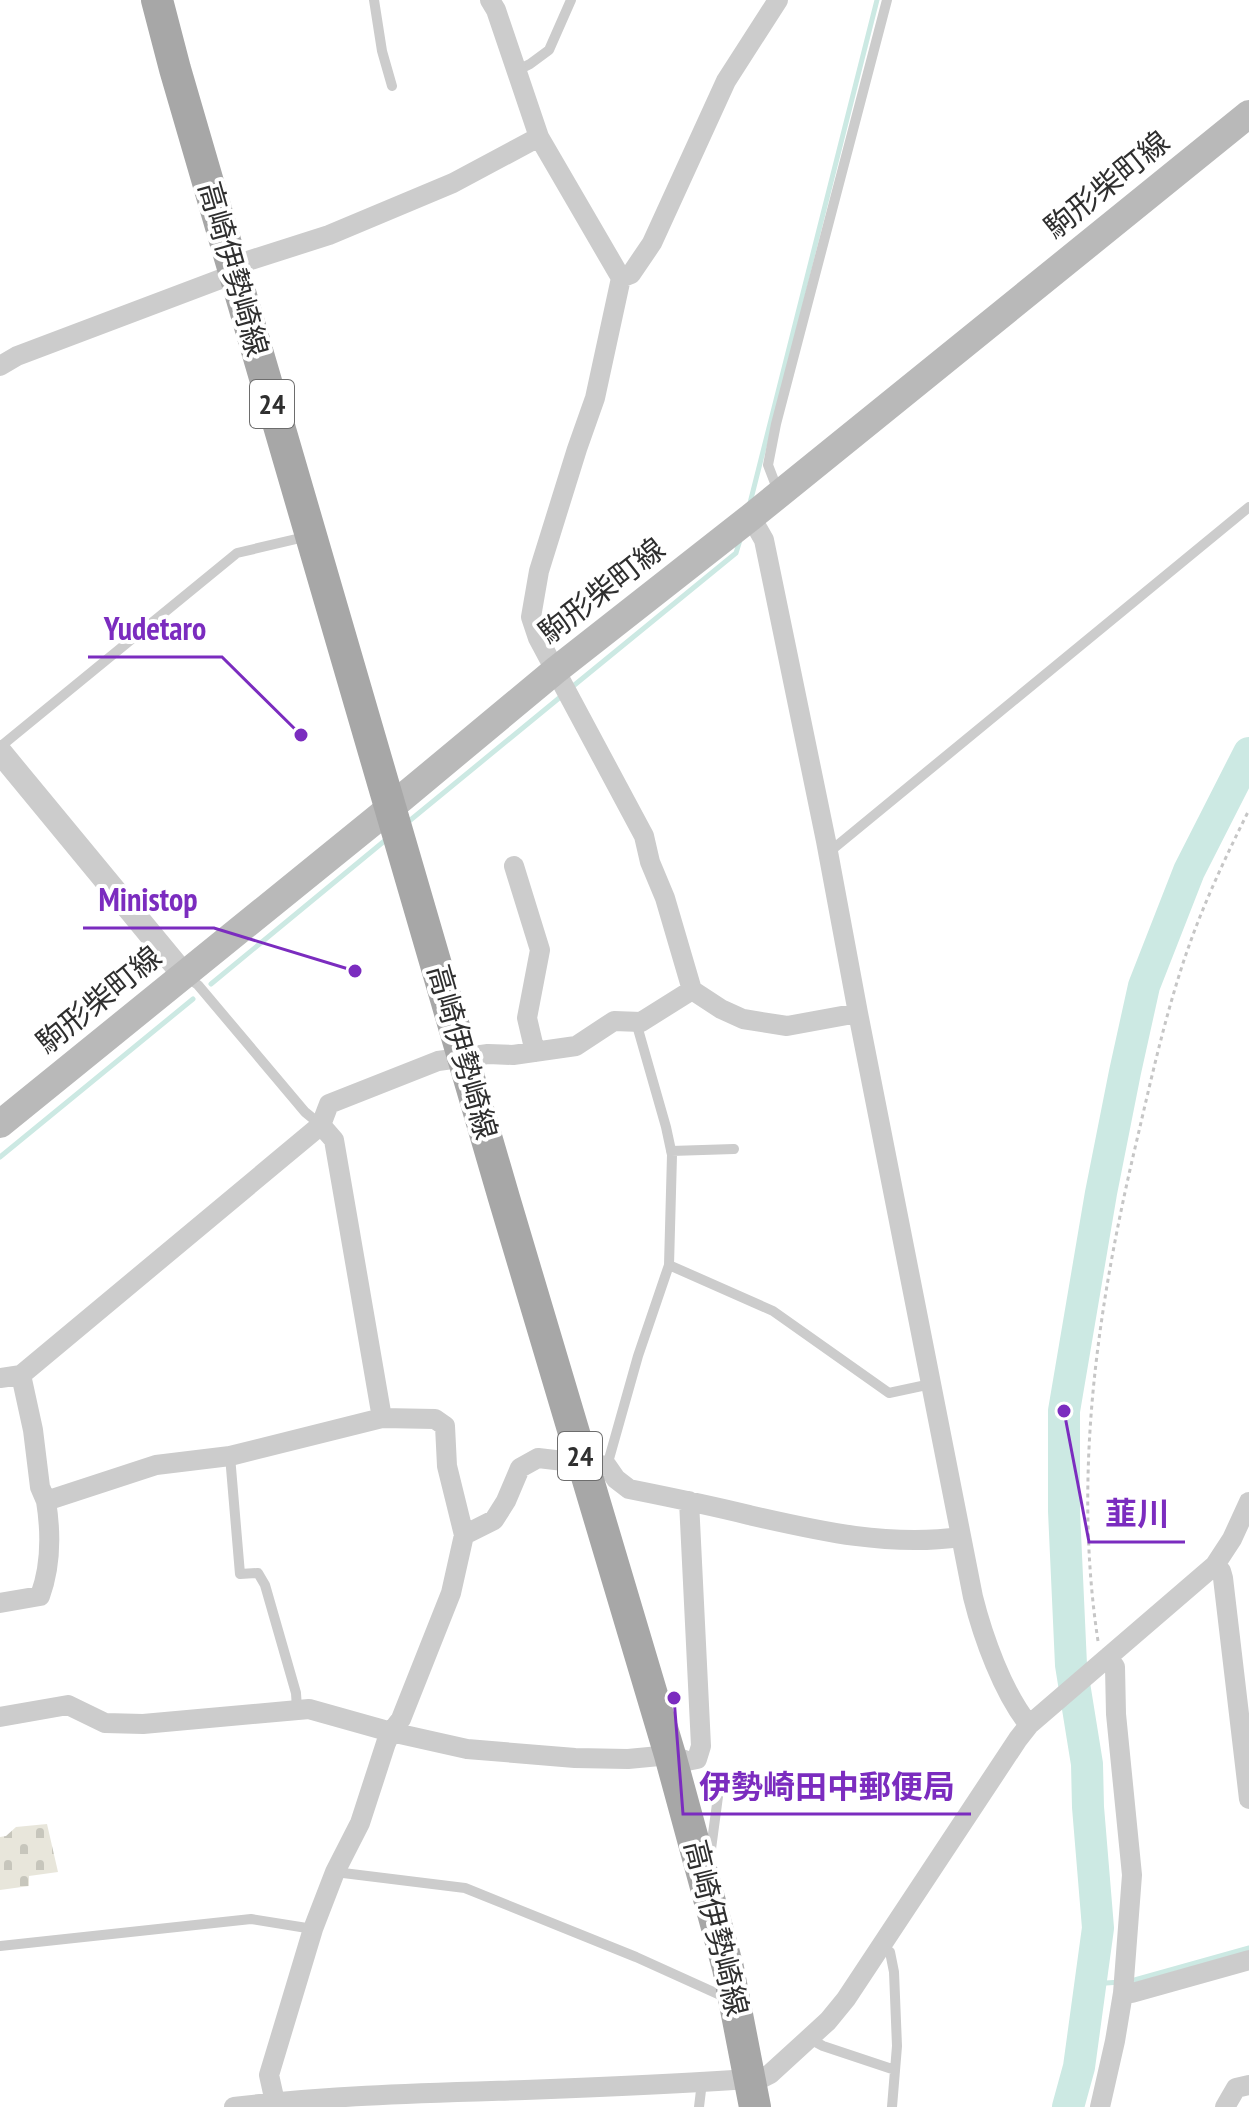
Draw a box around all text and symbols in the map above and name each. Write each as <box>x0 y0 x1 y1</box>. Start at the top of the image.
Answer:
street label: 駒形柴町線 <box>1035 121 1177 246</box>
street label: 高崎伊勢崎線 <box>191 177 278 360</box>
road number: 24 <box>250 380 294 428</box>
street label: 駒形柴町線 <box>530 528 672 651</box>
callout: Yudetaro <box>88 601 222 657</box>
text: Yudetaro <box>103 607 206 649</box>
callout: Ministop <box>83 872 214 928</box>
text: Ministop <box>98 878 198 920</box>
street label: 駒形柴町線 <box>27 936 169 1061</box>
street label: 高崎伊勢崎線 <box>420 960 507 1143</box>
road number: 24 <box>558 1432 602 1480</box>
callout: 韮川 <box>1089 1486 1185 1542</box>
text: 韮川 <box>1105 1492 1169 1534</box>
callout: 伊勢崎田中郵便局 <box>683 1758 971 1814</box>
text: 伊勢崎田中郵便局 <box>699 1765 955 1807</box>
street label: 高崎伊勢崎線 <box>677 1836 758 2020</box>

